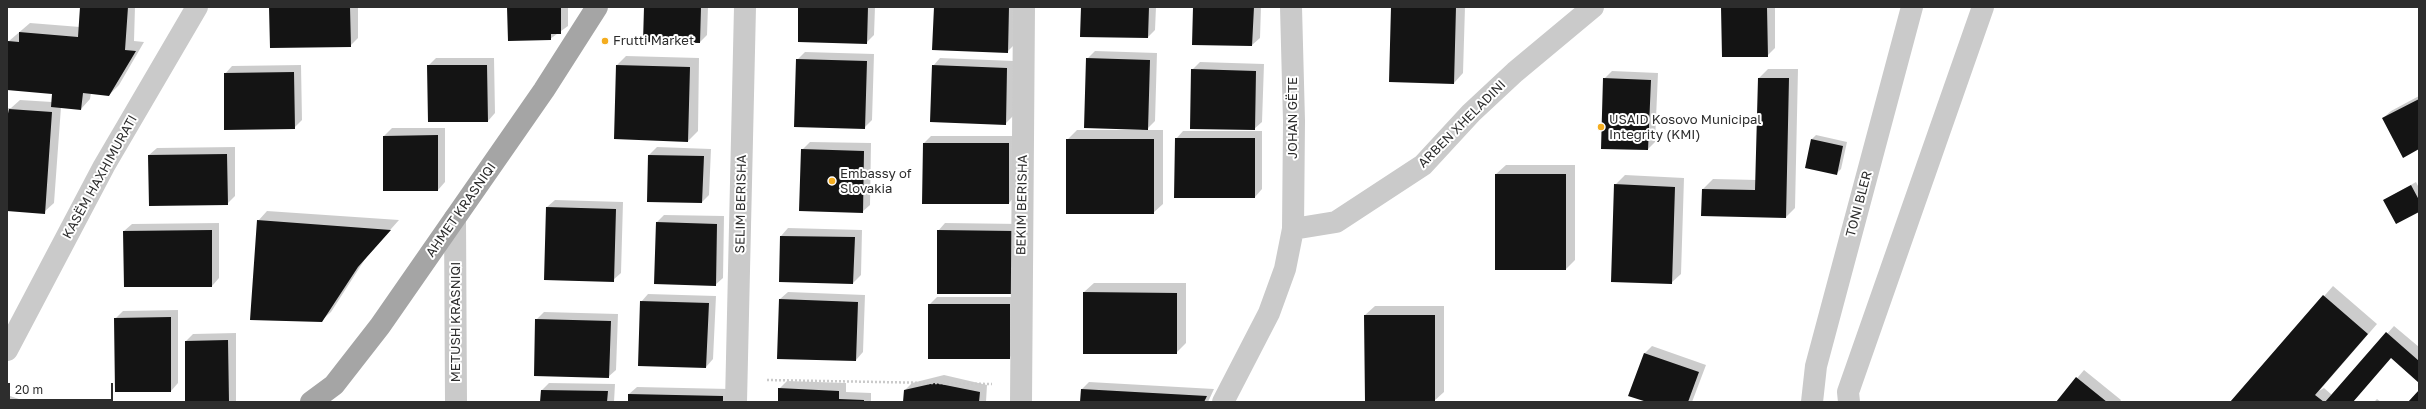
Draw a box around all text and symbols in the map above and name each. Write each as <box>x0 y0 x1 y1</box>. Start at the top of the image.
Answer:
place label: Frutti Market <box>613 33 694 49</box>
marker: Frutti Market <box>600 36 610 46</box>
street label: JOHAN GËTE <box>1285 77 1301 159</box>
street label: ARBEN XHELADINI <box>1415 77 1509 171</box>
street label: KASËM HAXHIMURATI <box>59 112 141 242</box>
place label: USAID Kosovo Municipal Integrity (KMI) <box>1609 112 1761 143</box>
marker: USAID Kosovo Municipal Integrity (KMI) <box>1596 122 1606 132</box>
street label: SELIM BERISHA <box>732 155 750 253</box>
street label: BEKIM BERISHA <box>1013 155 1031 255</box>
street label: AHMET KRASNIQI <box>423 160 499 260</box>
place label: Embassy of Slovakia <box>840 166 911 197</box>
street label: TONI BLER <box>1843 169 1875 239</box>
marker: Embassy of Slovakia <box>827 176 837 186</box>
street label: METUSH KRASNIQI <box>448 262 464 382</box>
scale bar <box>10 375 115 401</box>
text: 20 m <box>15 382 43 397</box>

